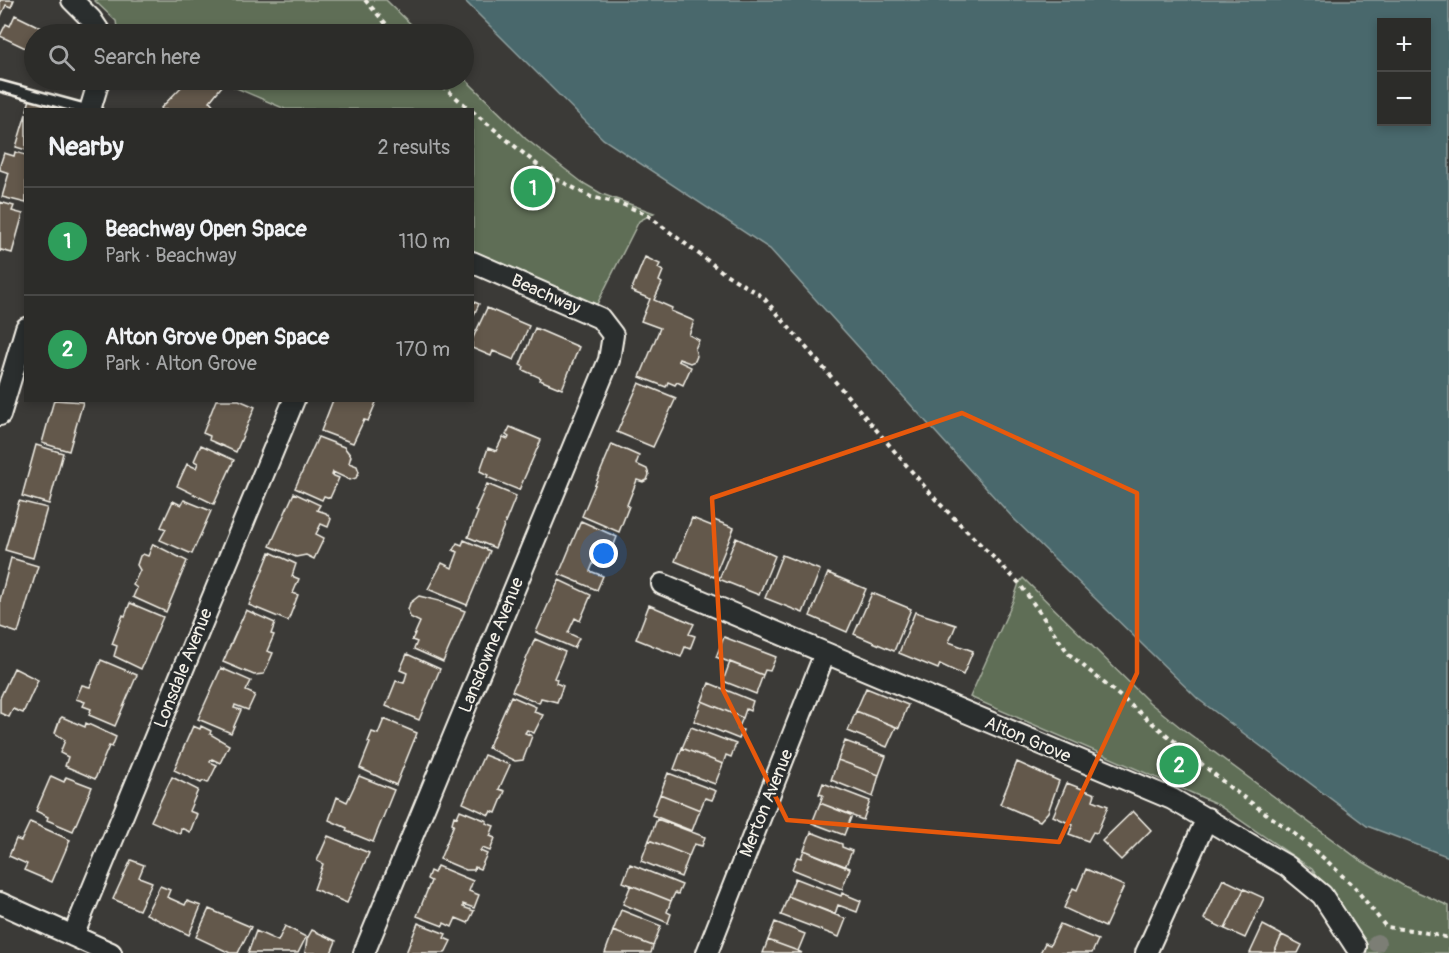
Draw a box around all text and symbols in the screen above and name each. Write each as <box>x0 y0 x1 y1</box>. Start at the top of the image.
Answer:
map controls <box>1377 18 1431 126</box>
button: + <box>1377 18 1431 72</box>
search box <box>24 24 474 90</box>
icon: search <box>45 41 78 74</box>
text: Search here <box>93 43 200 71</box>
button: − <box>1377 72 1431 126</box>
text: Nearby <box>48 131 124 163</box>
text: 2 results <box>378 135 450 160</box>
pin: 1 <box>514 166 552 210</box>
text: Beachway Open Space <box>105 215 307 243</box>
text: 1 <box>64 229 71 254</box>
text: 110 m <box>399 229 450 254</box>
text: Park · Beachway <box>105 243 237 268</box>
street label: Beachway <box>508 269 584 320</box>
text: Alton Grove Open Space <box>105 323 329 351</box>
text: 2 <box>62 337 73 362</box>
text: 170 m <box>396 337 450 362</box>
text: Park · Alton Grove <box>105 351 257 376</box>
your location <box>589 539 618 568</box>
street label: Lansdowne Avenue <box>454 574 529 716</box>
street label: Lonsdale Avenue <box>149 605 218 731</box>
street label: Alton Grove <box>981 711 1074 768</box>
pin: 2 <box>1160 742 1198 788</box>
street label: Merton Avenue <box>734 746 799 861</box>

